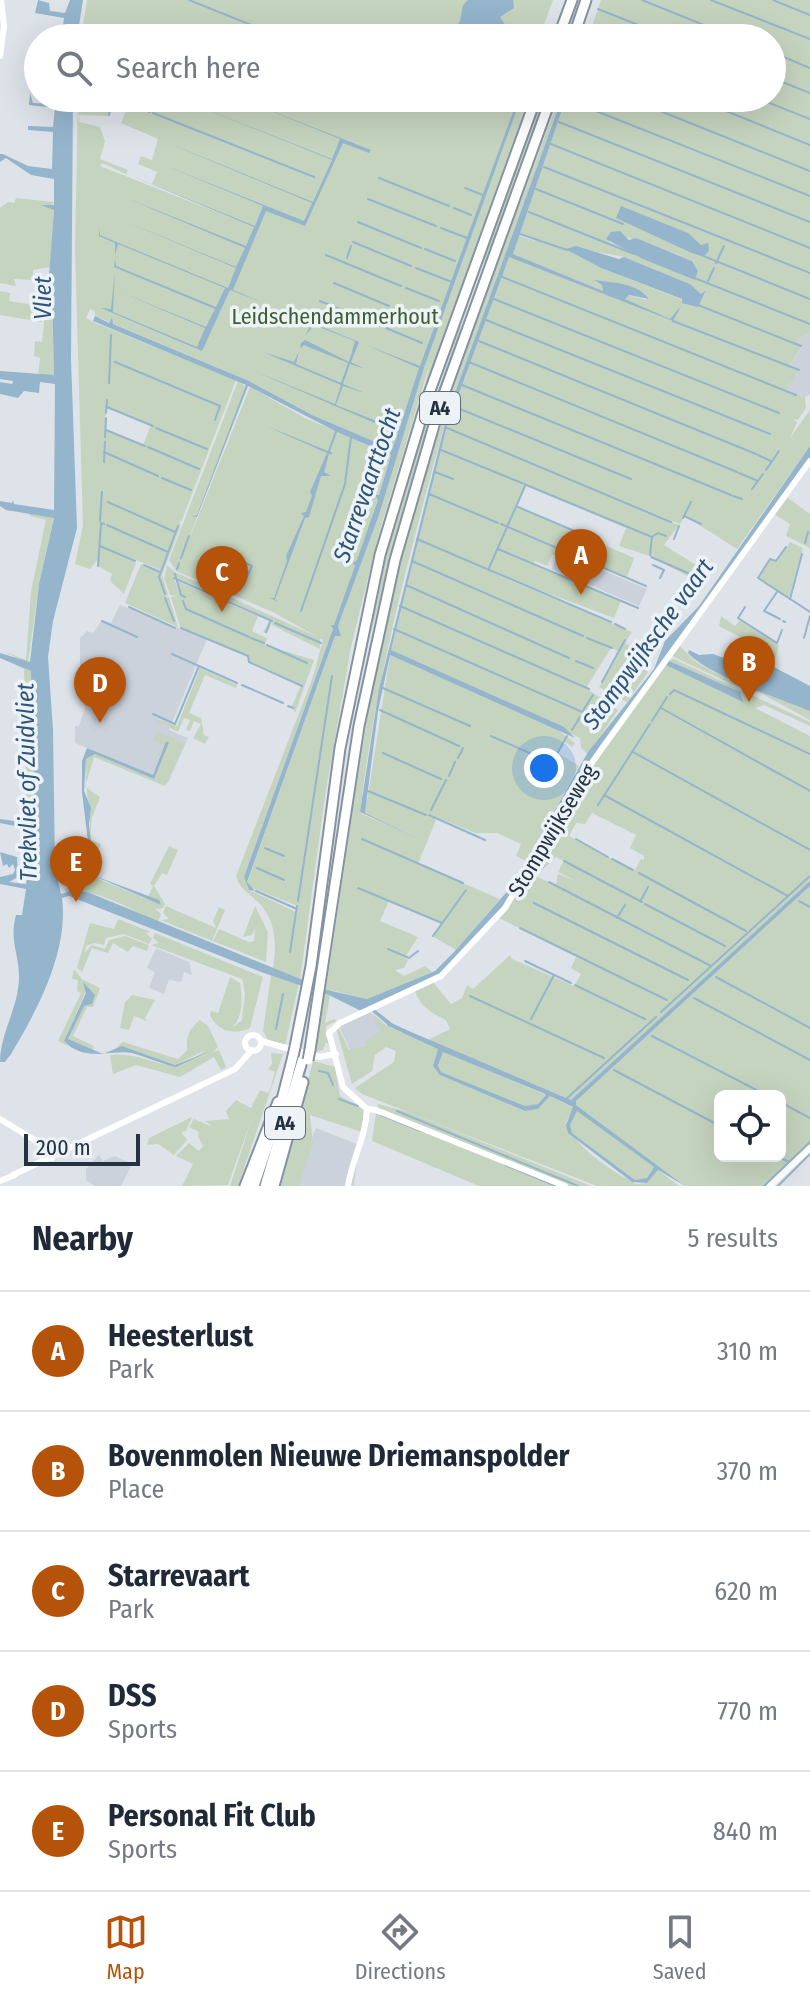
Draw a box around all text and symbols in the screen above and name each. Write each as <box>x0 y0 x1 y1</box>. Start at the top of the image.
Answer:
search box <box>24 24 786 112</box>
icon: search <box>52 46 96 90</box>
text: Search here <box>116 50 261 86</box>
water label: Vliet <box>29 276 57 320</box>
park label: Leidschendammerhout <box>231 303 439 330</box>
road number: A4 <box>420 392 460 424</box>
water label: Starrevaarttocht <box>327 404 406 567</box>
pin: A <box>555 529 607 595</box>
pin: C <box>196 546 248 612</box>
water label: Stompwijksche vaart <box>576 553 719 735</box>
pin: B <box>723 636 775 702</box>
pin: D <box>74 657 126 723</box>
water label: Trekvliet of Zuidvliet <box>11 682 43 881</box>
your location <box>524 748 564 788</box>
street label: Stompwijkseweg <box>502 759 603 901</box>
pin: E <box>50 836 102 902</box>
map controls <box>714 1090 786 1162</box>
button: locate <box>714 1090 786 1162</box>
road number: A4 <box>265 1107 305 1139</box>
scale bar <box>24 1130 140 1166</box>
text: 200 m <box>36 1134 91 1161</box>
text: Nearby <box>32 1218 133 1259</box>
text: 5 results <box>688 1223 778 1254</box>
text: Heesterlust <box>108 1318 253 1354</box>
text: A <box>51 1336 65 1367</box>
text: 310 m <box>717 1336 778 1367</box>
text: Park <box>108 1354 154 1385</box>
text: Bovenmolen Nieuwe Driemanspolder <box>108 1438 569 1474</box>
text: B <box>51 1456 65 1487</box>
text: 370 m <box>717 1456 778 1487</box>
text: Place <box>108 1474 164 1505</box>
text: Starrevaart <box>108 1558 250 1594</box>
text: C <box>51 1576 65 1607</box>
text: 620 m <box>714 1576 778 1607</box>
text: Park <box>108 1594 154 1625</box>
text: DSS <box>108 1678 157 1714</box>
text: D <box>50 1696 66 1727</box>
text: 770 m <box>717 1696 778 1727</box>
text: Sports <box>108 1714 177 1745</box>
text: Personal Fit Club <box>108 1798 316 1834</box>
text: E <box>52 1816 64 1847</box>
text: 840 m <box>713 1816 778 1847</box>
text: Sports <box>108 1834 177 1865</box>
tab: Map <box>104 1910 148 1985</box>
tab: Directions <box>355 1910 446 1985</box>
tab: Saved <box>653 1910 706 1985</box>

